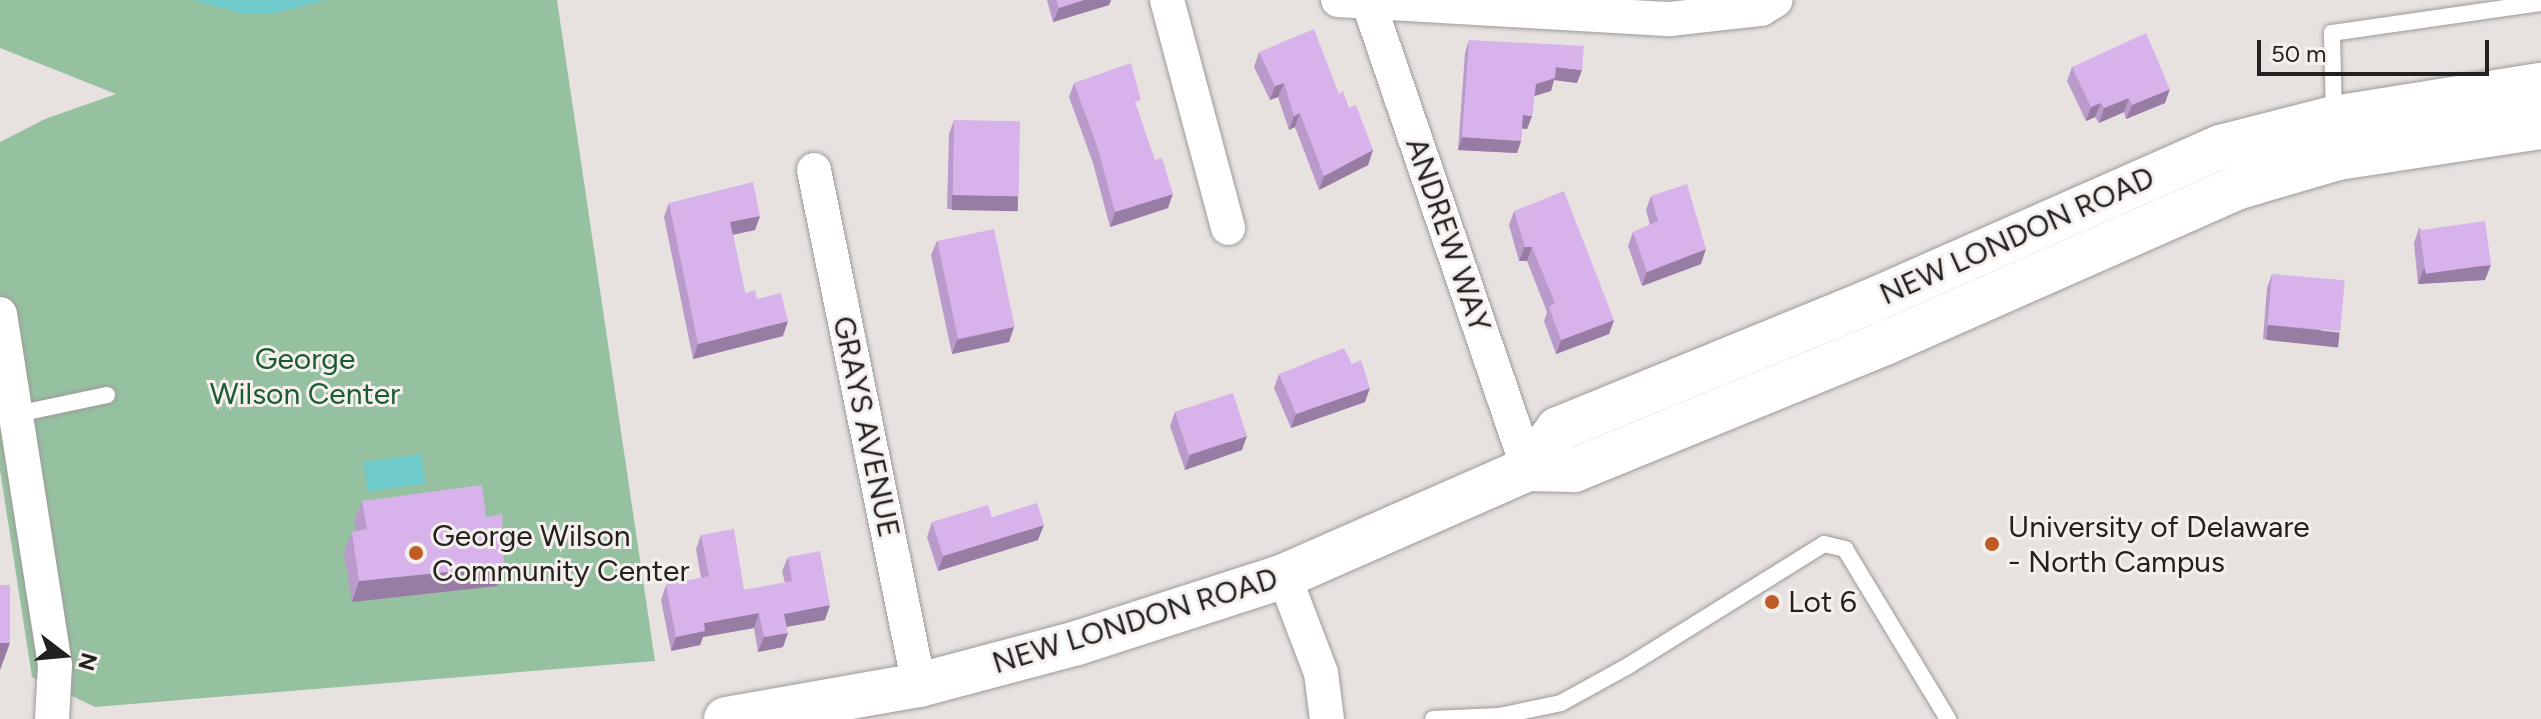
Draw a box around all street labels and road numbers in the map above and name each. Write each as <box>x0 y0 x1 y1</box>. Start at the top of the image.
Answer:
street label: ANDREW WAY <box>1398 133 1498 337</box>
street label: NEW LONDON ROAD <box>1874 159 2160 313</box>
street label: GRAYS AVENUE <box>825 313 907 541</box>
street label: NEW LONDON ROAD <box>988 560 1282 682</box>

